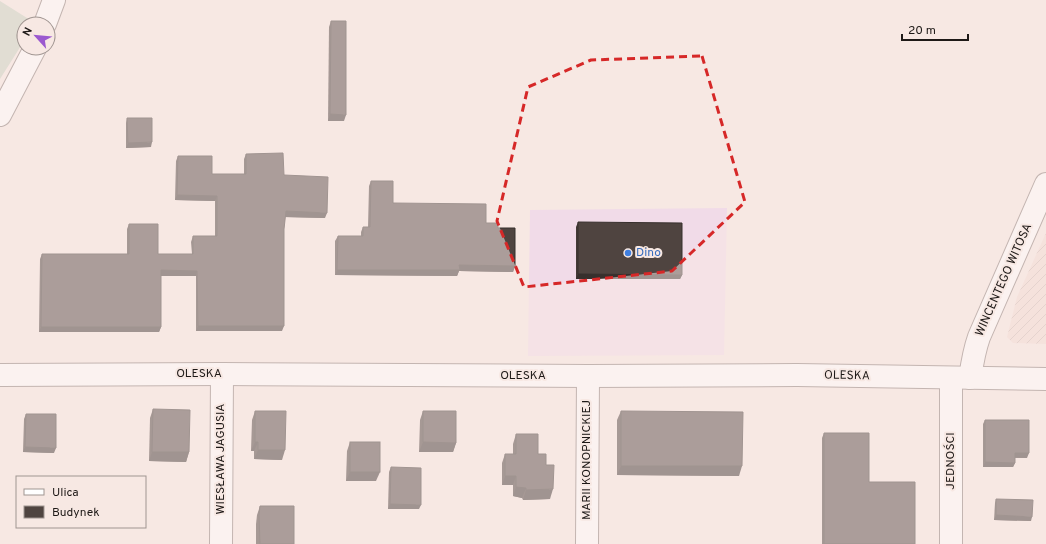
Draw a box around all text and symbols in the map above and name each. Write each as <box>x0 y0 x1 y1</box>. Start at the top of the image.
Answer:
north arrow <box>16 16 56 56</box>
scale bar <box>902 16 968 42</box>
text: 20 m <box>908 23 936 39</box>
text: N <box>20 25 36 39</box>
street label: WINCENTEGO WITOSA <box>972 221 1036 339</box>
place label: Dino <box>636 245 661 261</box>
marker: Dino <box>623 248 633 258</box>
street label: OLESKA <box>176 366 222 382</box>
street label: OLESKA <box>500 368 546 384</box>
street label: OLESKA <box>824 368 870 384</box>
street label: MARII KONOPNICKIEJ <box>579 400 595 520</box>
street label: WIESŁAWA JAGUSIA <box>213 404 229 514</box>
street label: JEDNOŚCI <box>943 432 959 490</box>
legend <box>16 476 146 528</box>
text: Ulica <box>52 485 79 501</box>
text: Budynek <box>52 505 100 521</box>

